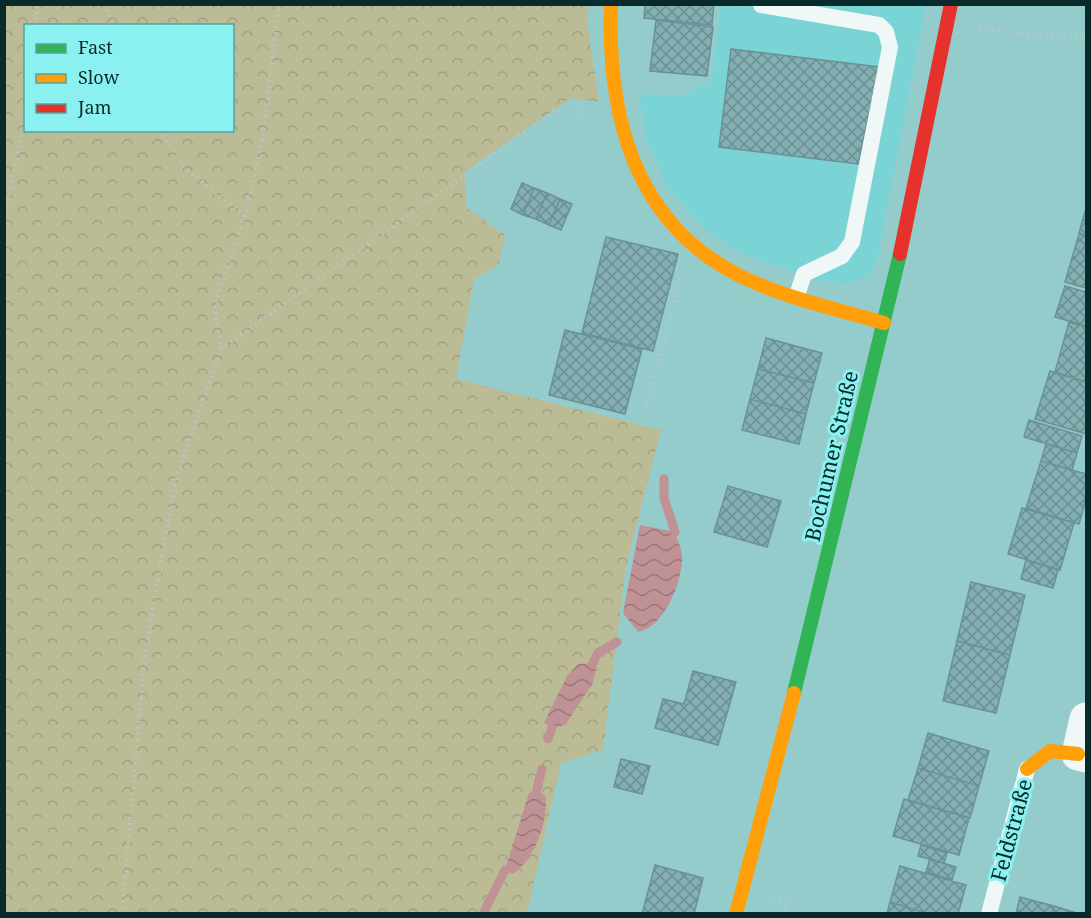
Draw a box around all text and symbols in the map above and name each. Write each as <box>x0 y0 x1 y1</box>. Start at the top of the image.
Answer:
legend <box>24 24 234 132</box>
text: Fast <box>78 35 113 59</box>
text: Slow <box>78 65 120 89</box>
text: Jam <box>77 95 112 119</box>
street label: Bochumer Straße <box>798 368 864 544</box>
street label: Feldstraße <box>984 776 1038 884</box>

